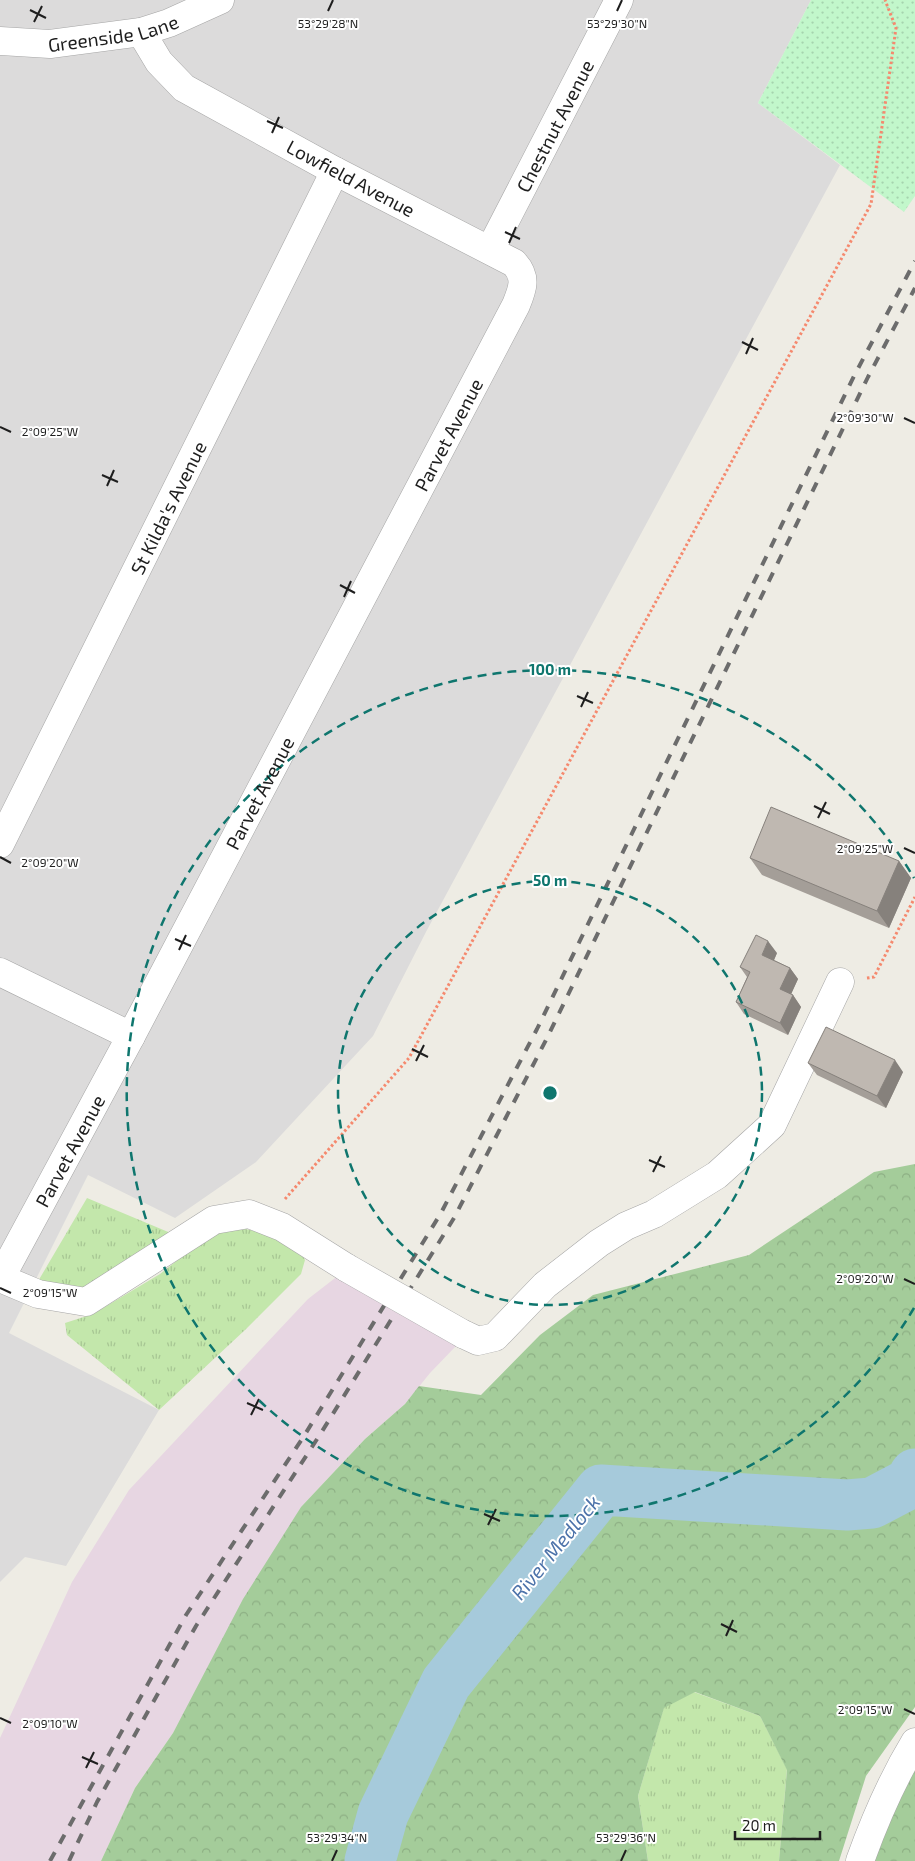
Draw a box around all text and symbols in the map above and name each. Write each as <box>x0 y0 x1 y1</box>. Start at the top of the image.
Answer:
street label: Greenside Lane <box>46 9 182 56</box>
text: 53°29'28"N <box>298 16 358 30</box>
text: 53°29'30"N <box>587 16 647 30</box>
street label: Chestnut Avenue <box>511 56 598 196</box>
street label: Lowfield Avenue <box>283 135 419 221</box>
street label: Parvet Avenue <box>409 374 487 495</box>
text: 2°09'30"W <box>836 410 894 424</box>
text: 2°09'25"W <box>22 424 78 438</box>
street label: St Kilda's Avenue <box>125 437 210 578</box>
text: 100 m <box>529 660 571 678</box>
street label: Parvet Avenue <box>220 732 298 853</box>
text: 2°09'25"W <box>837 841 893 855</box>
text: 2°09'20"W <box>21 855 79 869</box>
text: 50 m <box>533 871 567 889</box>
centre of rings <box>541 1084 559 1102</box>
street label: Parvet Avenue <box>30 1090 109 1211</box>
text: 2°09'20"W <box>836 1271 894 1285</box>
text: 2°09'15"W <box>23 1285 77 1299</box>
water label: River Medlock <box>506 1490 604 1604</box>
text: 2°09'15"W <box>838 1702 892 1716</box>
text: 2°09'10"W <box>22 1716 78 1730</box>
scale bar <box>735 1808 820 1840</box>
text: 20 m <box>742 1816 776 1834</box>
text: 53°29'34"N <box>307 1830 367 1844</box>
text: 53°29'36"N <box>596 1830 656 1844</box>

